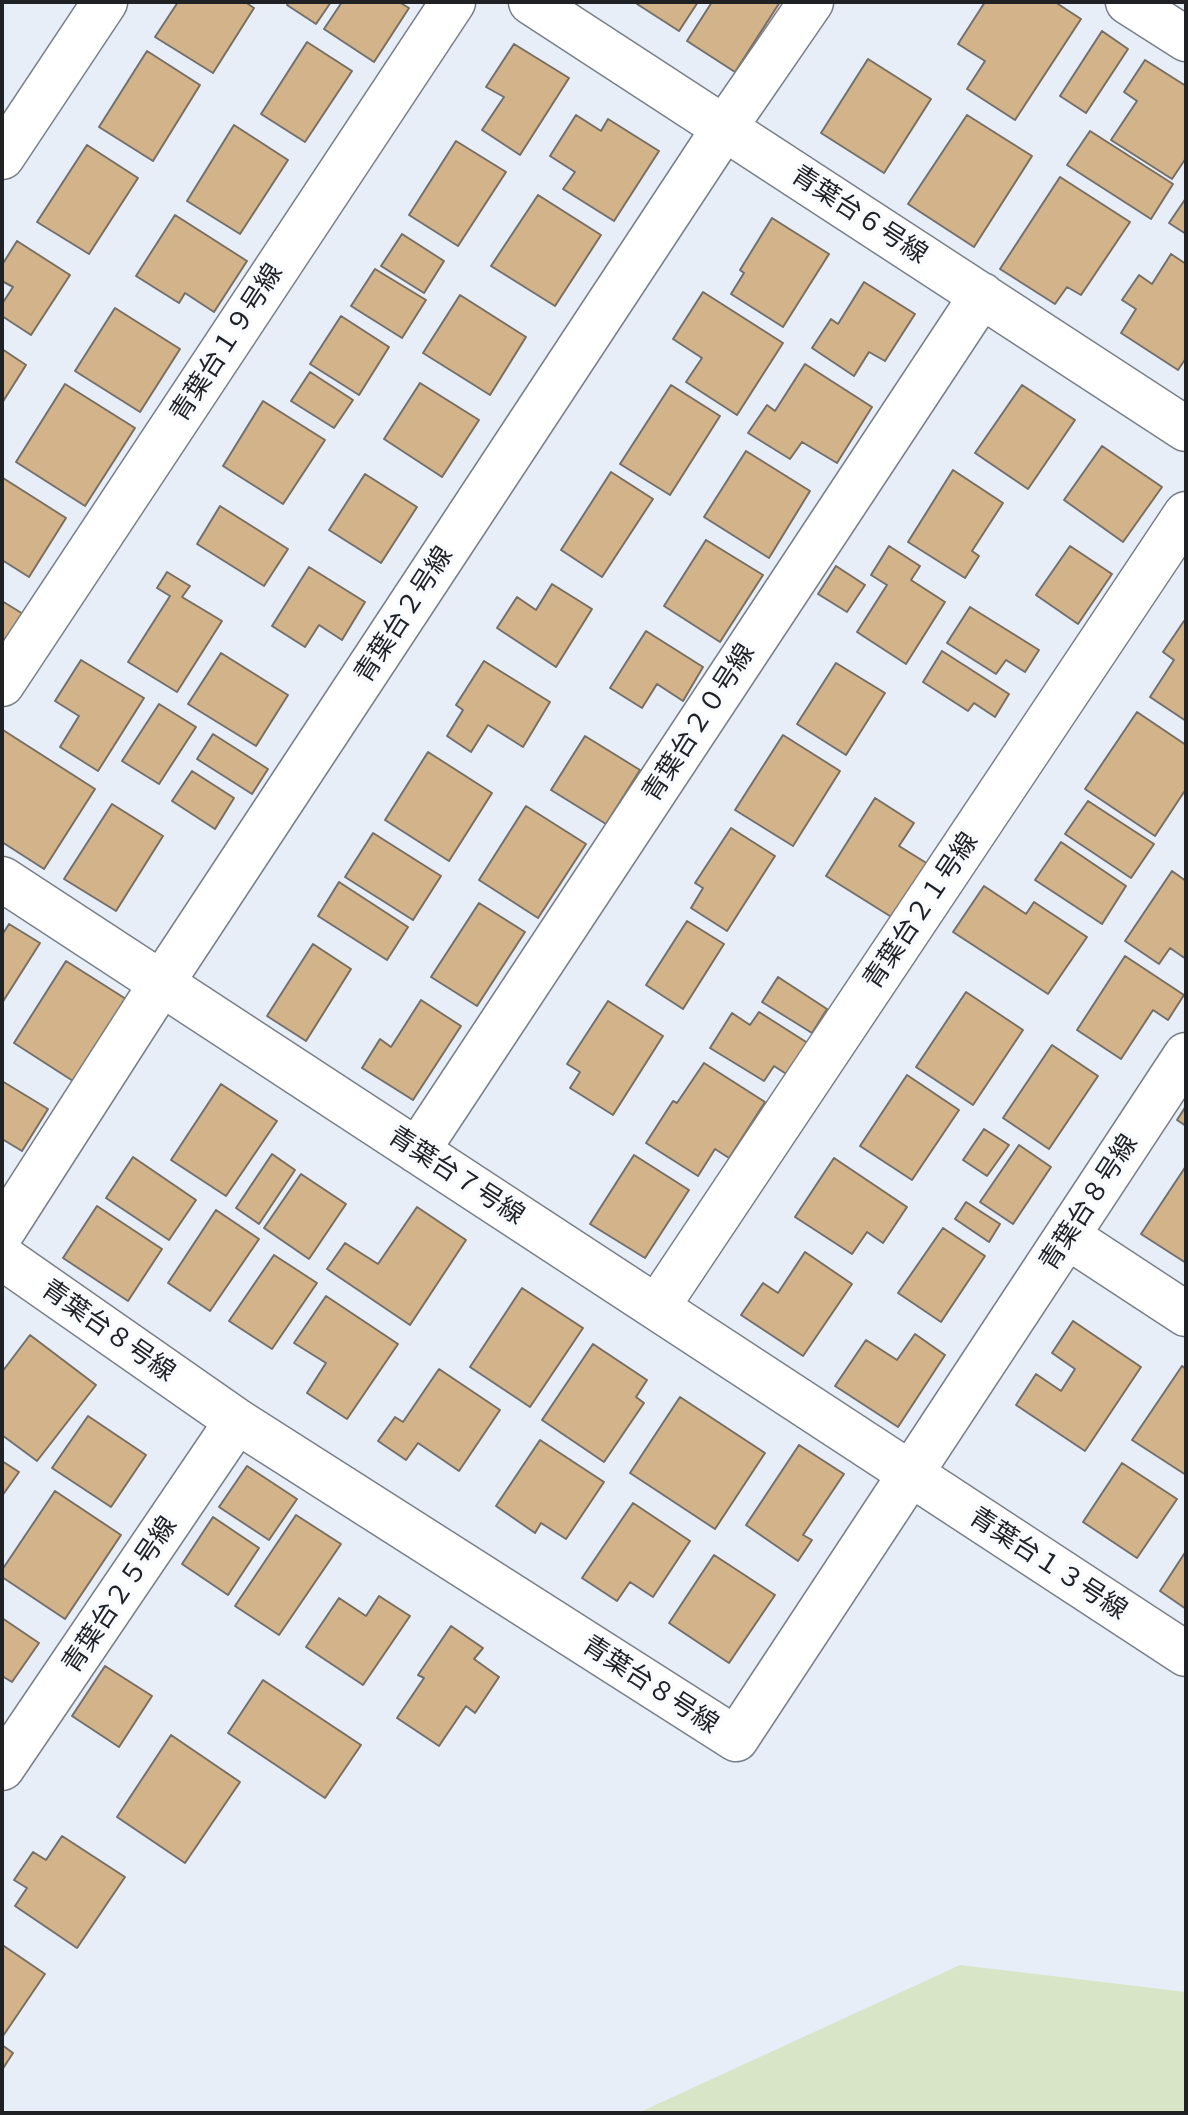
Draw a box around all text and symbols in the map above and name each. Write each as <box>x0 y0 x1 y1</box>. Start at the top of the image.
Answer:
street label: 青葉台６号線 <box>785 159 933 271</box>
street label: 青葉台１９号線 <box>164 258 290 428</box>
street label: 青葉台２号線 <box>348 541 460 689</box>
street label: 青葉台２０号線 <box>636 638 762 808</box>
street label: 青葉台２１号線 <box>857 827 985 995</box>
street label: 青葉台７号線 <box>382 1120 530 1232</box>
street label: 青葉台８号線 <box>1033 1129 1145 1277</box>
street label: 青葉台８号線 <box>35 1273 181 1389</box>
street label: 青葉台１３号線 <box>963 1501 1133 1627</box>
street label: 青葉台２５号線 <box>56 1511 184 1679</box>
street label: 青葉台８号線 <box>576 1629 724 1741</box>

